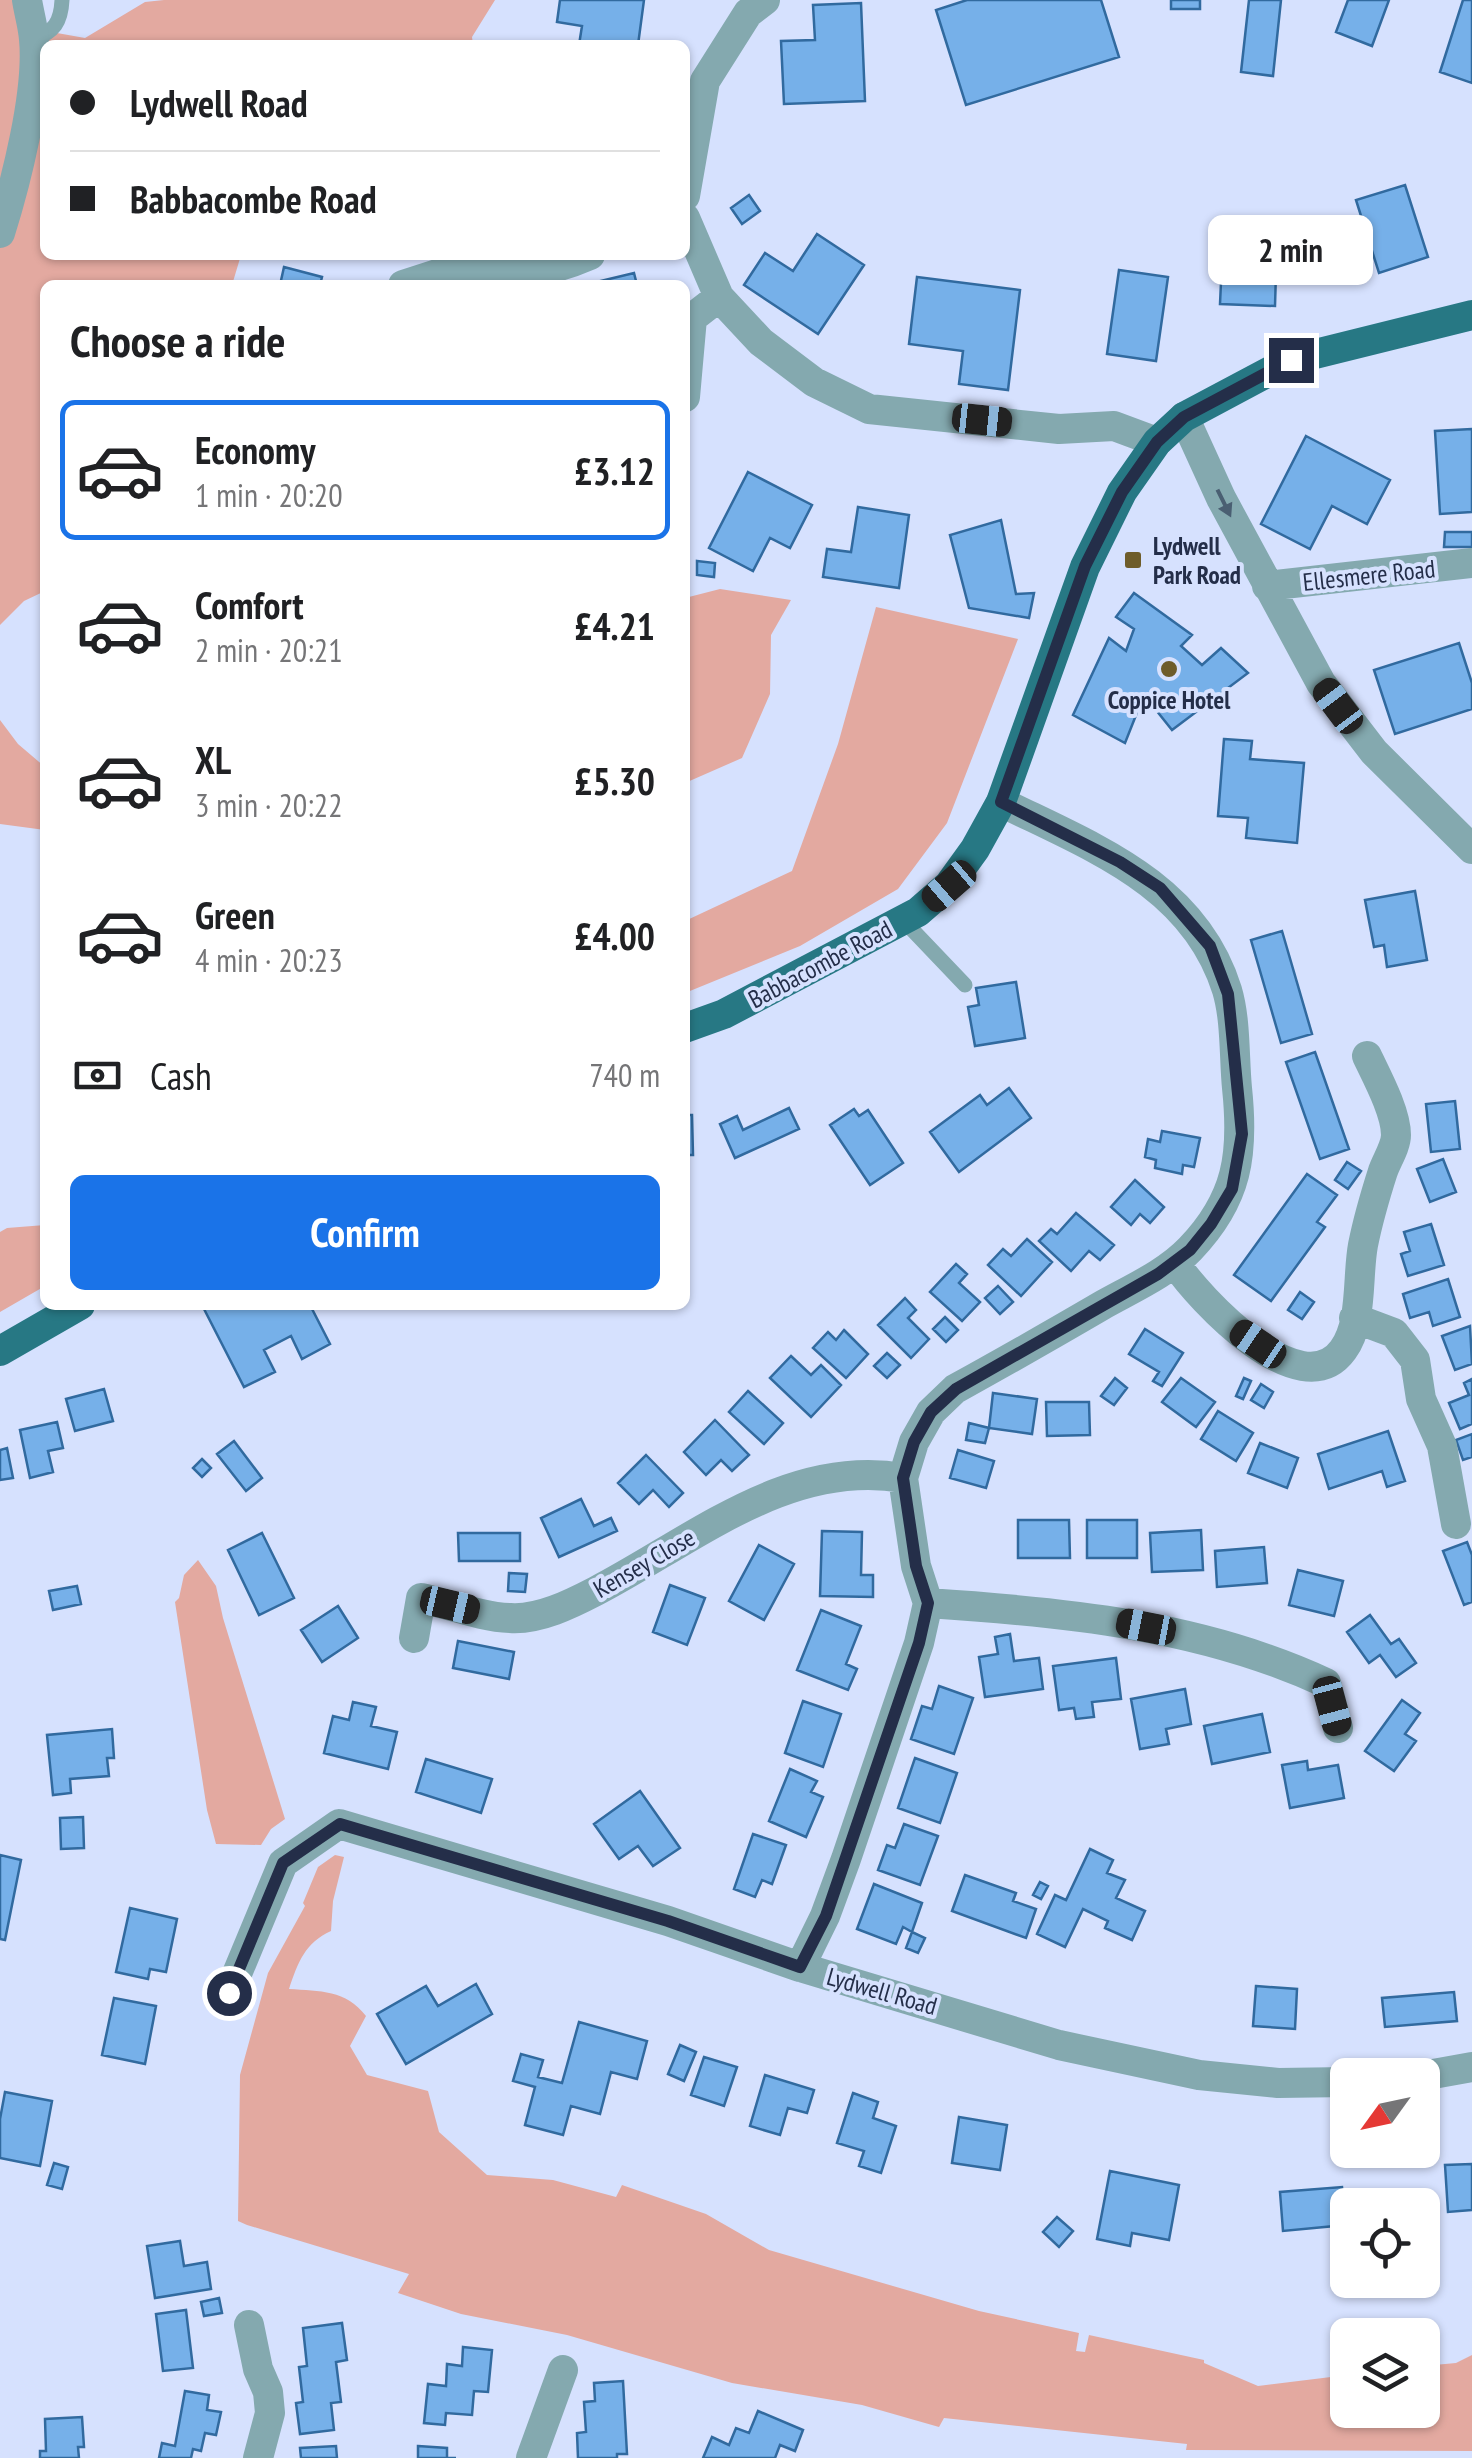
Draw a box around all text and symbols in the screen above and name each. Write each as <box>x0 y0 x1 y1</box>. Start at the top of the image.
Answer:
text: Lydwell Road <box>130 78 308 127</box>
text: Babbacombe Road <box>130 174 377 223</box>
callout: 2 min <box>1208 215 1374 285</box>
text: 2 min <box>1258 229 1323 271</box>
text: Choose a ride <box>70 311 285 369</box>
route end <box>1269 338 1314 383</box>
car <box>951 402 1013 438</box>
icon: car <box>75 425 165 515</box>
text: Economy <box>195 425 315 474</box>
text: £3.12 <box>574 446 655 495</box>
text: 1 min · 20:20 <box>195 474 343 516</box>
one-way arrow <box>1215 488 1232 517</box>
place label: Lydwell Park Road <box>1153 530 1241 591</box>
marker: Lydwell Park Road <box>1122 549 1144 571</box>
street label: Ellesmere Road <box>1301 552 1437 598</box>
icon: car <box>75 580 165 670</box>
text: Comfort <box>195 580 304 629</box>
text: £4.21 <box>574 601 655 650</box>
text: 2 min · 20:21 <box>195 629 343 671</box>
marker: Coppice Hotel <box>1158 658 1180 680</box>
car <box>1308 673 1368 739</box>
place label: Coppice Hotel <box>1108 684 1231 716</box>
icon: car <box>75 735 165 825</box>
text: XL <box>195 735 231 784</box>
text: £5.30 <box>574 756 655 805</box>
text: 3 min · 20:22 <box>195 784 343 826</box>
car <box>917 855 981 917</box>
icon: car <box>75 890 165 980</box>
text: Green <box>195 890 275 939</box>
text: £4.00 <box>574 911 655 960</box>
street label: Babbacombe Road <box>743 913 897 1015</box>
text: 4 min · 20:23 <box>195 939 343 981</box>
icon: cash <box>70 1048 125 1103</box>
text: Cash <box>150 1051 212 1100</box>
text: 740 m <box>589 1054 660 1096</box>
button: Confirm <box>70 1175 660 1290</box>
car <box>1225 1315 1291 1373</box>
street label: Kensey Close <box>588 1521 700 1605</box>
car <box>417 1584 483 1626</box>
car <box>1114 1607 1178 1647</box>
car <box>1310 1673 1354 1739</box>
street label: Lydwell Road <box>823 1960 941 2022</box>
route start <box>207 1971 252 2016</box>
north arrow <box>1330 2058 1440 2168</box>
map controls <box>1330 2058 1440 2428</box>
button: locate <box>1330 2188 1440 2298</box>
button: layers <box>1330 2318 1440 2428</box>

